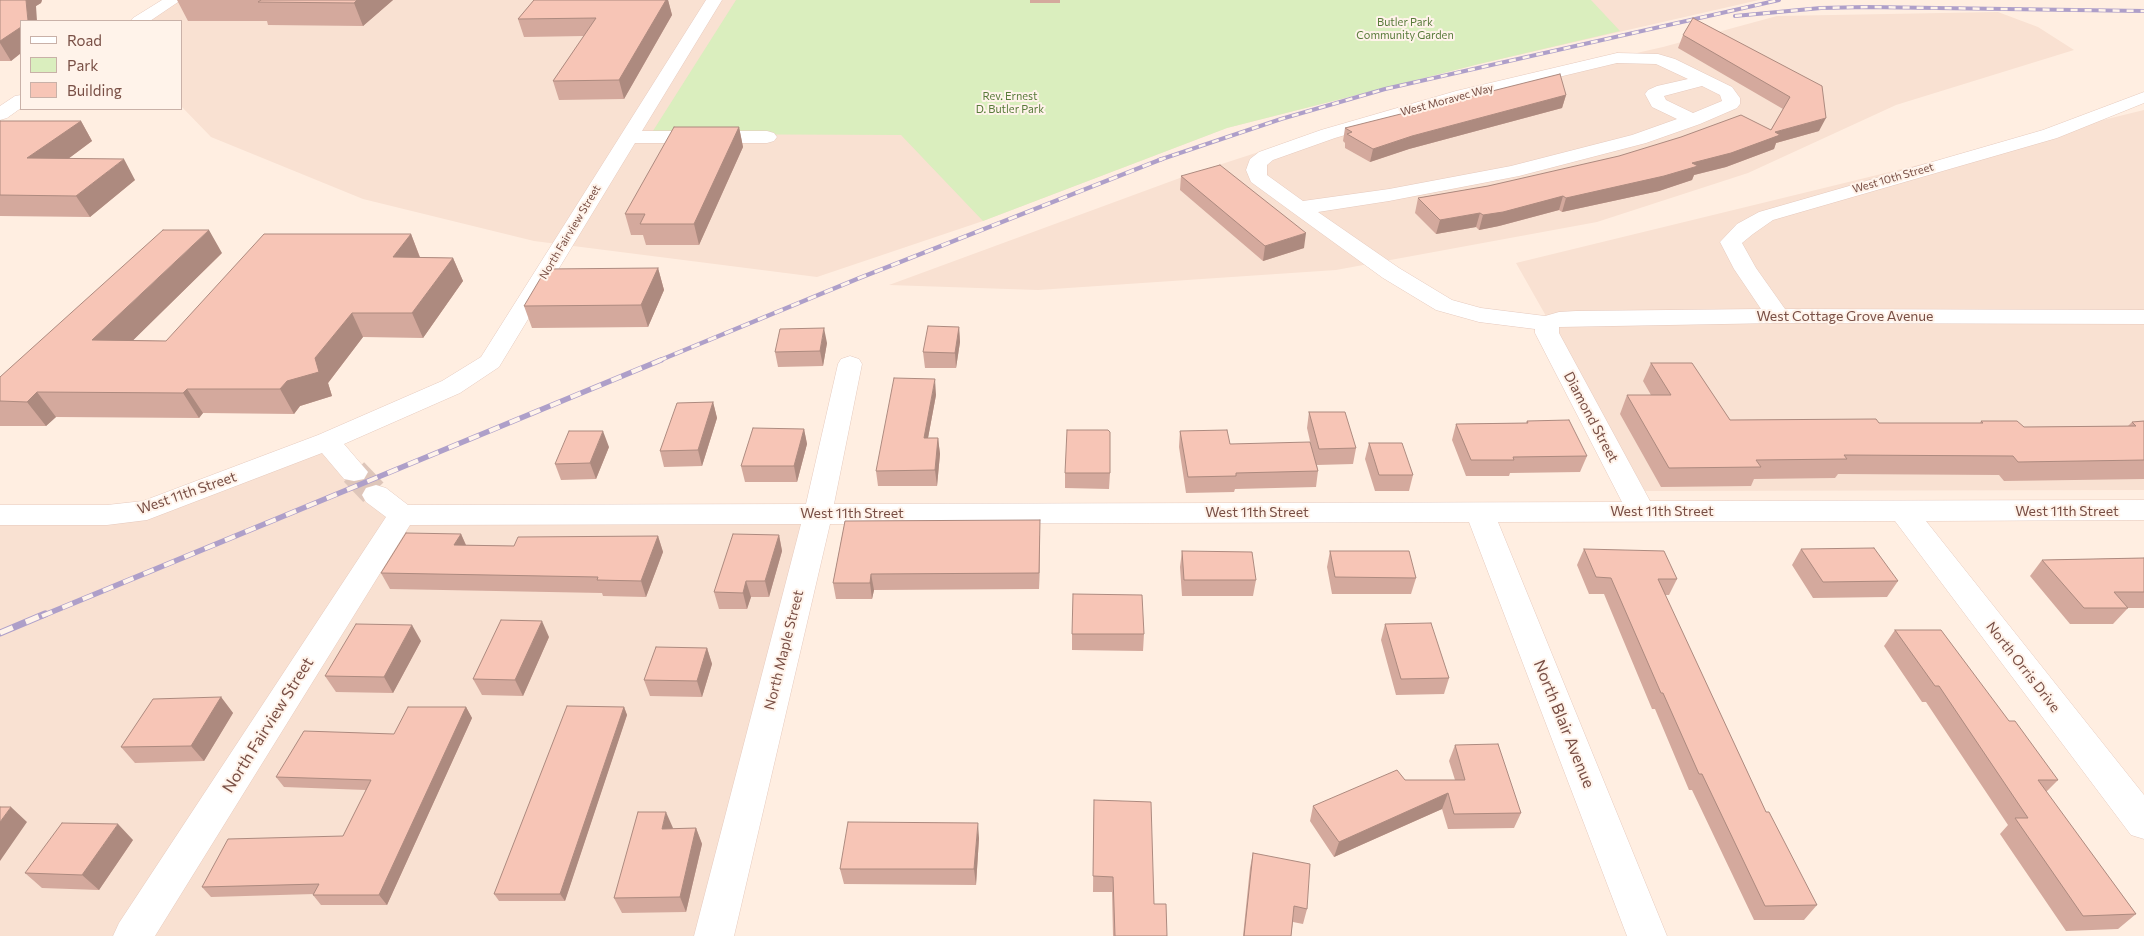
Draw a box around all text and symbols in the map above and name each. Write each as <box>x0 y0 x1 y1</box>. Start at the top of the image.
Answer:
park label: Butler Park Community Garden <box>1356 15 1454 41</box>
legend <box>20 20 182 110</box>
text: Road <box>67 31 102 49</box>
text: Park <box>67 56 98 74</box>
text: Building <box>67 81 122 99</box>
street label: West Moravec Way <box>1399 81 1495 119</box>
park label: Rev. Ernest D. Butler Park <box>976 89 1044 115</box>
street label: West 10th Street <box>1851 160 1935 196</box>
street label: North Fairview Street <box>537 183 603 281</box>
street label: West Cottage Grove Avenue <box>1756 308 1934 324</box>
street label: Diamond Street <box>1560 369 1622 465</box>
street label: West 11th Street <box>135 468 239 518</box>
street label: West 11th Street <box>1610 503 1714 519</box>
street label: West 11th Street <box>2015 503 2119 519</box>
street label: West 11th Street <box>1205 504 1309 520</box>
street label: West 11th Street <box>800 505 904 521</box>
street label: North Maple Street <box>761 588 807 712</box>
street label: North Orris Drive <box>1983 618 2063 716</box>
street label: North Fairview Street <box>218 654 318 796</box>
street label: North Blair Avenue <box>1530 657 1598 791</box>

